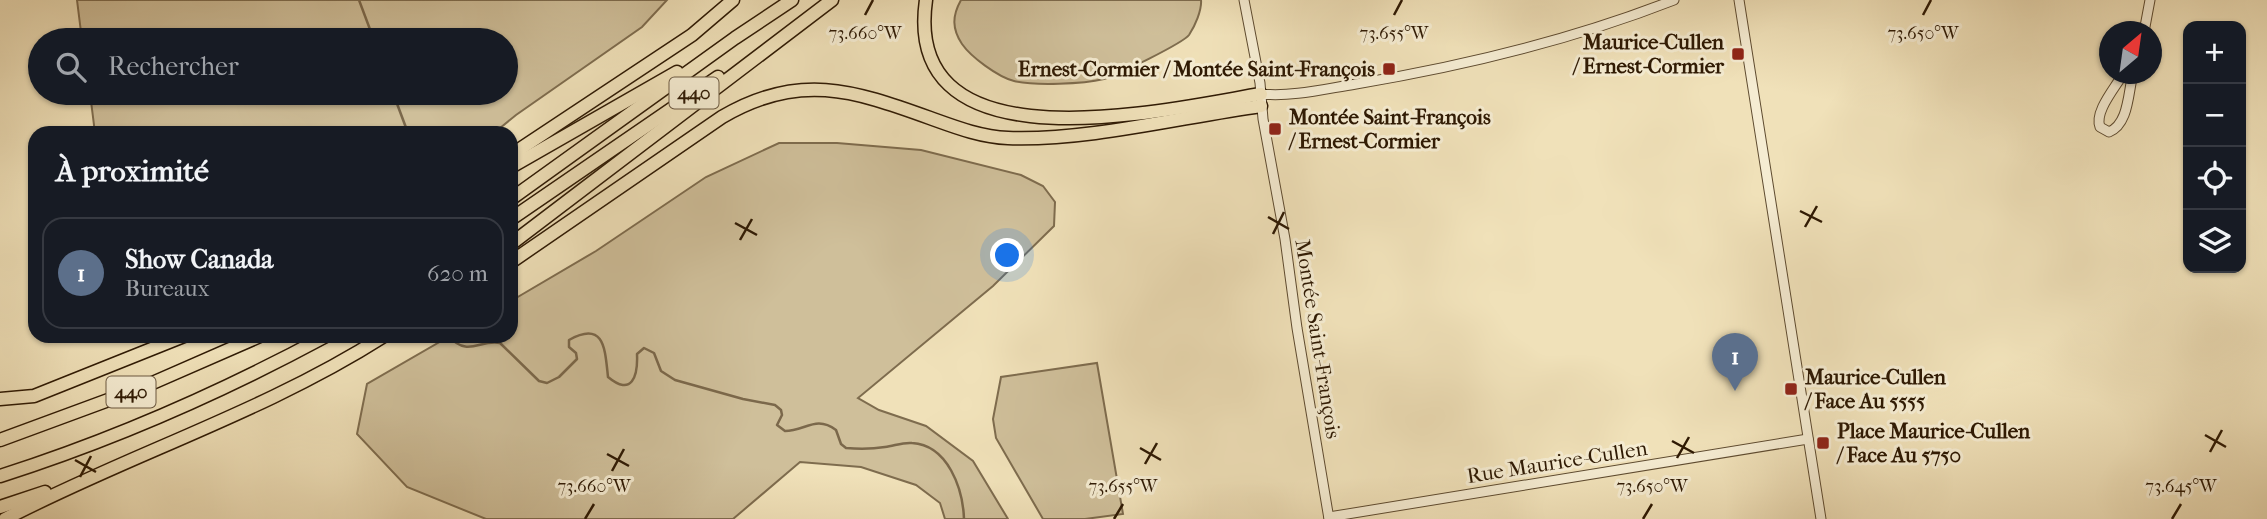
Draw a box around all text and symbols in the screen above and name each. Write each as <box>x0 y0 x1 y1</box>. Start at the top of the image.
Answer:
north arrow <box>2099 21 2162 84</box>
map controls <box>2183 21 2246 273</box>
button: + <box>2183 21 2246 84</box>
text: 73.660°W <box>828 23 903 44</box>
text: 73.655°W <box>1360 23 1430 44</box>
text: 73.650°W <box>1887 23 1960 44</box>
search box <box>28 28 518 105</box>
place label: Maurice-Cullen / Ernest-Cormier <box>1572 30 1725 78</box>
marker: Maurice-Cullen / Ernest-Cormier <box>1730 46 1746 62</box>
icon: search <box>52 48 90 86</box>
text: Rechercher <box>108 51 239 82</box>
place label: Ernest-Cormier / Montée Saint-François <box>1018 57 1375 82</box>
marker: Ernest-Cormier / Montée Saint-François <box>1381 61 1397 77</box>
road number: 440 <box>670 78 718 108</box>
button: − <box>2183 84 2246 147</box>
place label: Montée Saint-François / Ernest-Cormier <box>1288 105 1491 153</box>
marker: Montée Saint-François / Ernest-Cormier <box>1267 121 1283 137</box>
button: locate <box>2183 147 2246 210</box>
text: À proximité <box>56 154 209 189</box>
button: layers <box>2183 210 2246 273</box>
your location <box>990 238 1024 272</box>
street label: Montée Saint-François <box>1290 238 1346 441</box>
text: Show Canada <box>125 244 273 275</box>
text: 1 <box>77 260 85 287</box>
text: 620 m <box>427 260 488 287</box>
text: Bureaux <box>125 275 210 302</box>
pin: 1 <box>1712 333 1758 391</box>
place label: Maurice-Cullen / Face Au 5555 <box>1804 365 1947 413</box>
road number: 440 <box>106 376 156 408</box>
marker: Maurice-Cullen / Face Au 5555 <box>1783 381 1799 397</box>
place label: Place Maurice-Cullen / Face Au 5750 <box>1836 419 2031 467</box>
marker: Place Maurice-Cullen / Face Au 5750 <box>1815 435 1831 451</box>
street label: Rue Maurice-Cullen <box>1465 436 1649 488</box>
text: 73.660°W <box>557 476 632 497</box>
text: 73.655°W <box>1089 476 1159 497</box>
text: 73.650°W <box>1616 476 1689 497</box>
text: 73.645°W <box>2145 476 2218 497</box>

